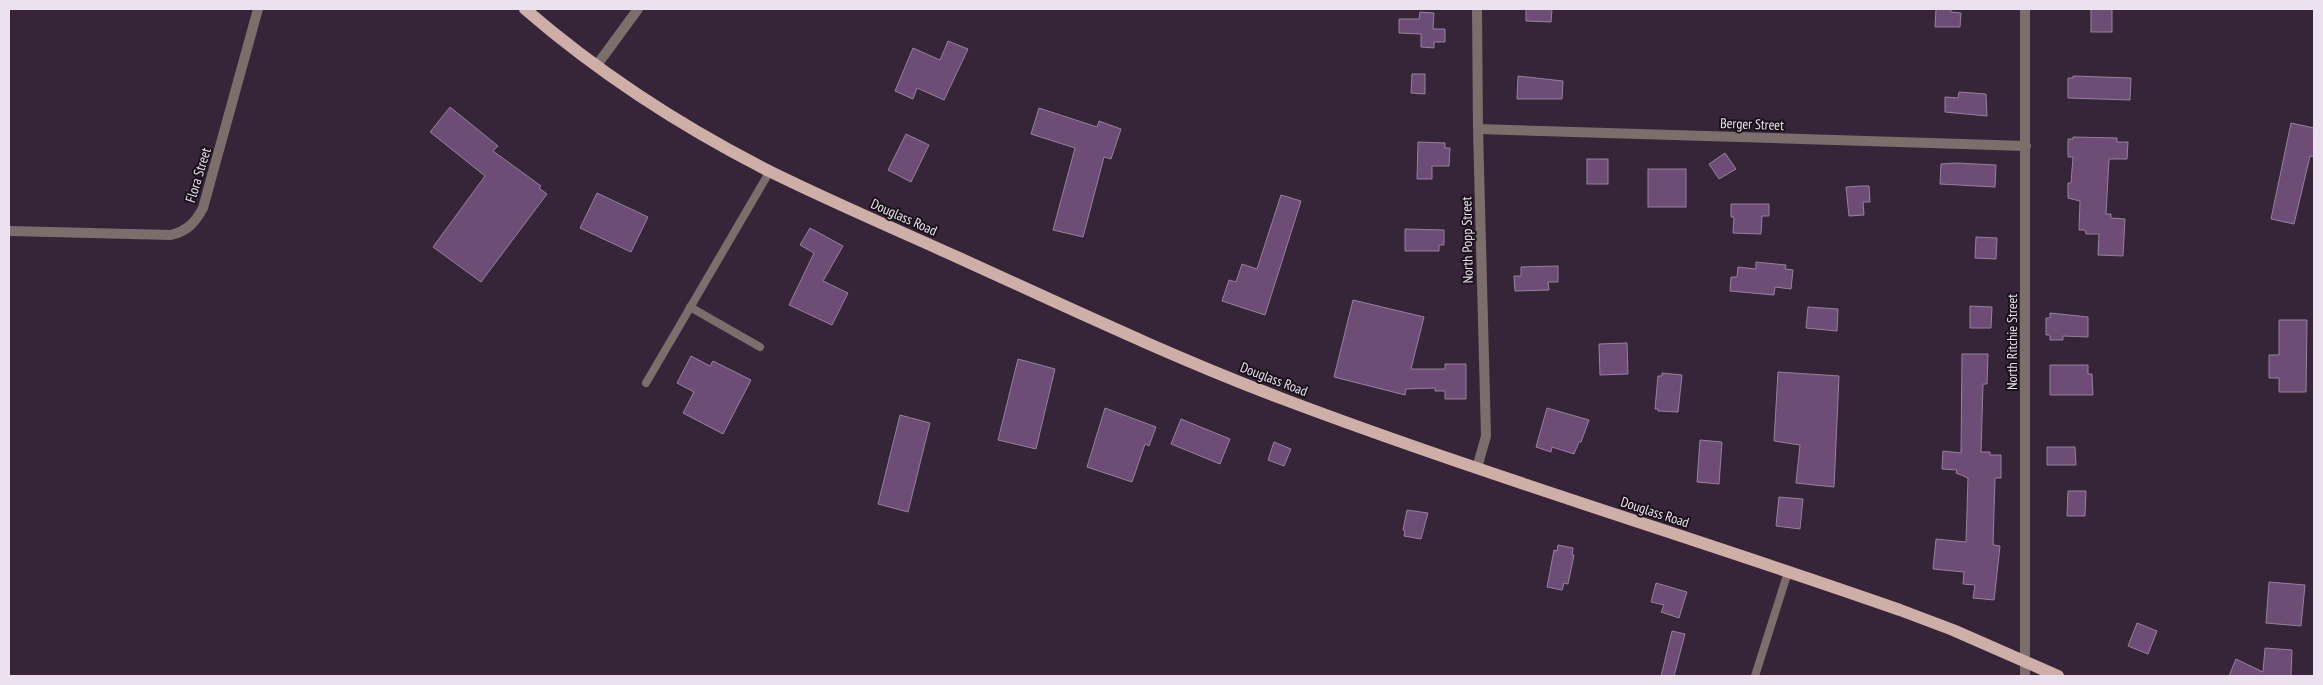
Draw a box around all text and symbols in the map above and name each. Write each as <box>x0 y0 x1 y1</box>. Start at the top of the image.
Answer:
street label: Berger Street <box>1720 114 1784 134</box>
street label: Flora Street <box>181 145 215 205</box>
street label: Douglass Road <box>868 194 940 240</box>
street label: North Popp Street <box>1457 196 1477 284</box>
street label: North Ritchie Street <box>2003 294 2021 390</box>
street label: Douglass Road <box>1238 358 1310 400</box>
street label: Douglass Road <box>1619 493 1691 531</box>

